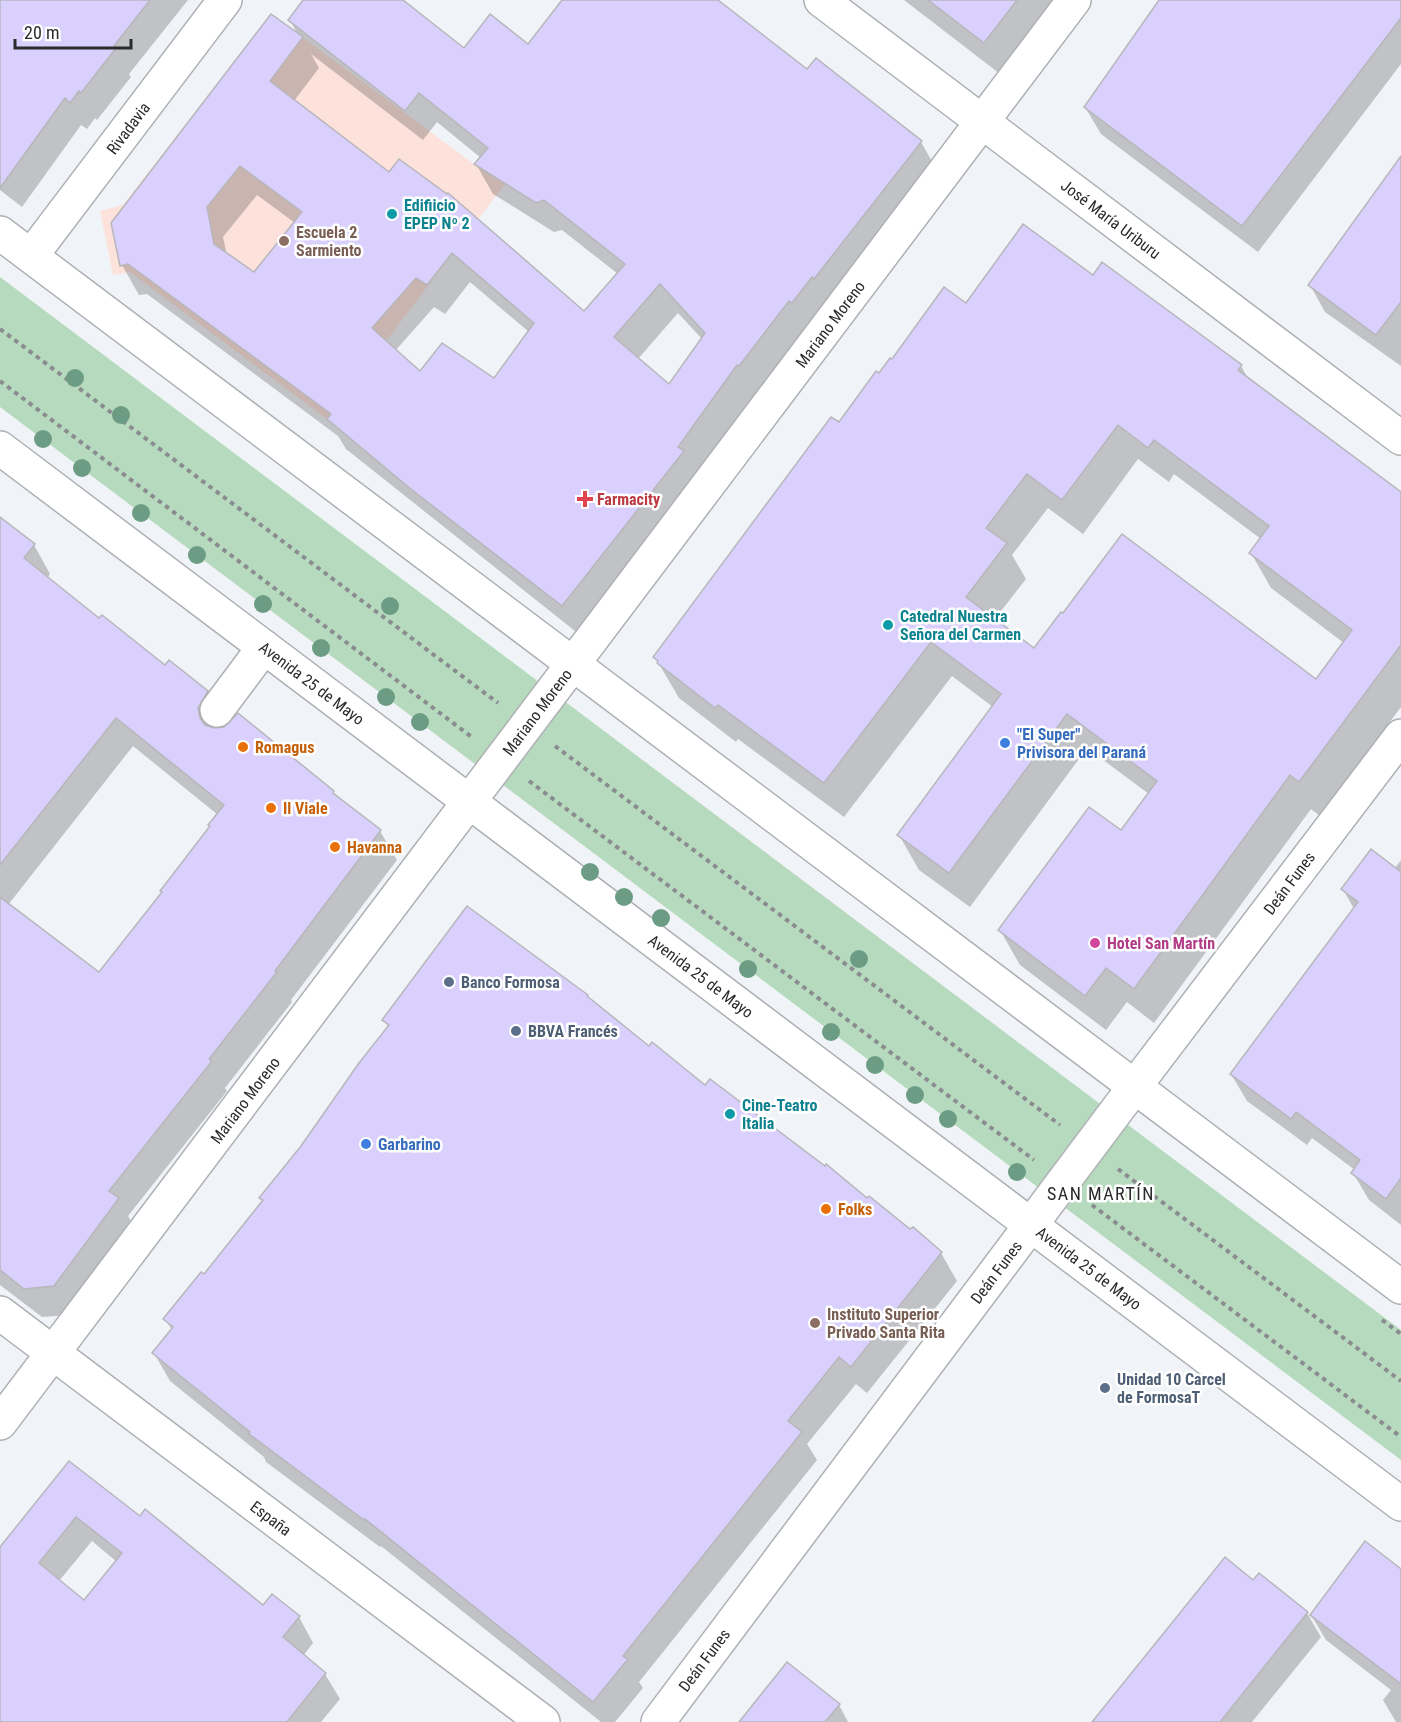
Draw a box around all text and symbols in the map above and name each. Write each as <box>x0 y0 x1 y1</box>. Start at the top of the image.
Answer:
scale bar <box>15 12 130 50</box>
text: 20 m <box>24 22 59 43</box>
street label: Rivadavia <box>103 99 154 158</box>
street label: José María Uriburu <box>1057 176 1164 263</box>
place label: Edifiicio EPEP Nº 2 <box>404 196 470 233</box>
marker: Edifiicio EPEP Nº 2 <box>385 207 399 221</box>
place label: Escuela 2 Sarmiento <box>296 223 362 260</box>
marker: Escuela 2 Sarmiento <box>277 234 291 248</box>
street label: Mariano Moreno <box>792 277 869 371</box>
place label: Farmacity <box>597 490 660 509</box>
marker: Farmacity <box>578 492 592 506</box>
place label: Catedral Nuestra Señora del Carmen <box>900 607 1021 644</box>
marker: Catedral Nuestra Señora del Carmen <box>881 618 895 632</box>
street label: Avenida 25 de Mayo <box>255 638 368 729</box>
street label: Mariano Moreno <box>499 665 576 759</box>
place label: "El Super" Privisora del Paraná <box>1017 725 1146 762</box>
marker: "El Super" Privisora del Paraná <box>998 736 1012 750</box>
place label: Romagus <box>255 738 314 757</box>
marker: Romagus <box>236 740 250 754</box>
place label: Il Viale <box>283 799 328 818</box>
marker: Il Viale <box>264 801 278 815</box>
place label: Havanna <box>347 838 403 857</box>
marker: Havanna <box>328 840 342 854</box>
street label: Deán Funes <box>1260 848 1319 918</box>
street label: Avenida 25 de Mayo <box>644 931 757 1022</box>
place label: Hotel San Martín <box>1107 934 1215 953</box>
marker: Hotel San Martín <box>1088 936 1102 950</box>
place label: Banco Formosa <box>461 973 560 992</box>
marker: Banco Formosa <box>442 975 456 989</box>
place label: BBVA Francés <box>528 1022 618 1041</box>
marker: BBVA Francés <box>509 1024 523 1038</box>
street label: Mariano Moreno <box>207 1053 284 1147</box>
place label: Cine-Teatro Italia <box>742 1096 818 1133</box>
marker: Cine-Teatro Italia <box>723 1107 737 1121</box>
place label: Garbarino <box>378 1135 441 1154</box>
marker: Garbarino <box>359 1137 373 1151</box>
district label: SAN MARTÍN <box>1047 1183 1155 1204</box>
place label: Folks <box>838 1200 872 1219</box>
marker: Folks <box>819 1202 833 1216</box>
street label: Avenida 25 de Mayo <box>1032 1223 1145 1314</box>
street label: Deán Funes <box>967 1237 1026 1307</box>
place label: Instituto Superior Privado Santa Rita <box>827 1305 946 1342</box>
marker: Instituto Superior Privado Santa Rita <box>808 1316 822 1330</box>
place label: Unidad 10 Carcel de FormosaT <box>1117 1370 1226 1407</box>
marker: Unidad 10 Carcel de FormosaT <box>1098 1381 1112 1395</box>
street label: España <box>247 1497 295 1540</box>
street label: Deán Funes <box>675 1625 734 1695</box>

